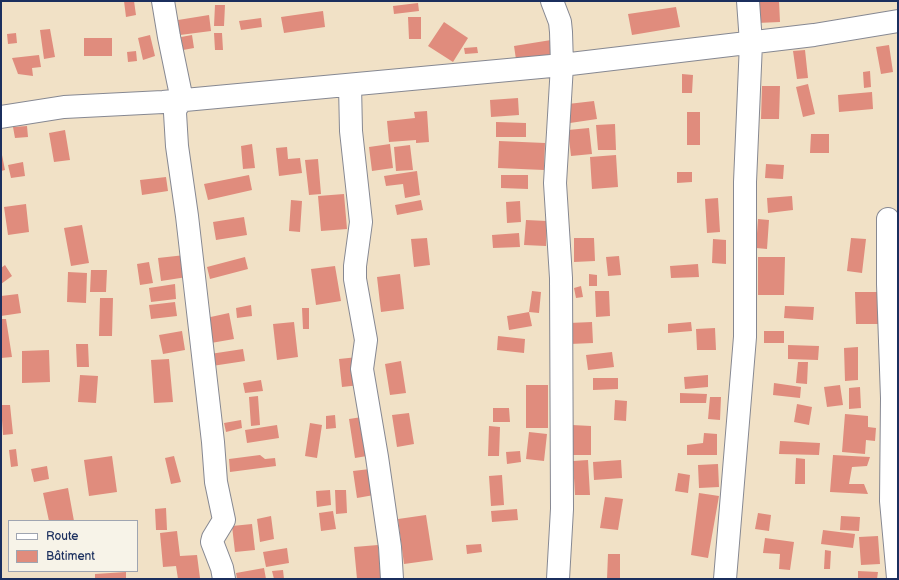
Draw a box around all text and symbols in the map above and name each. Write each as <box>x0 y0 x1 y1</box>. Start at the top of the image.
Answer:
legend <box>8 520 138 572</box>
text: Route <box>46 529 78 544</box>
text: Bâtiment <box>46 549 95 564</box>

